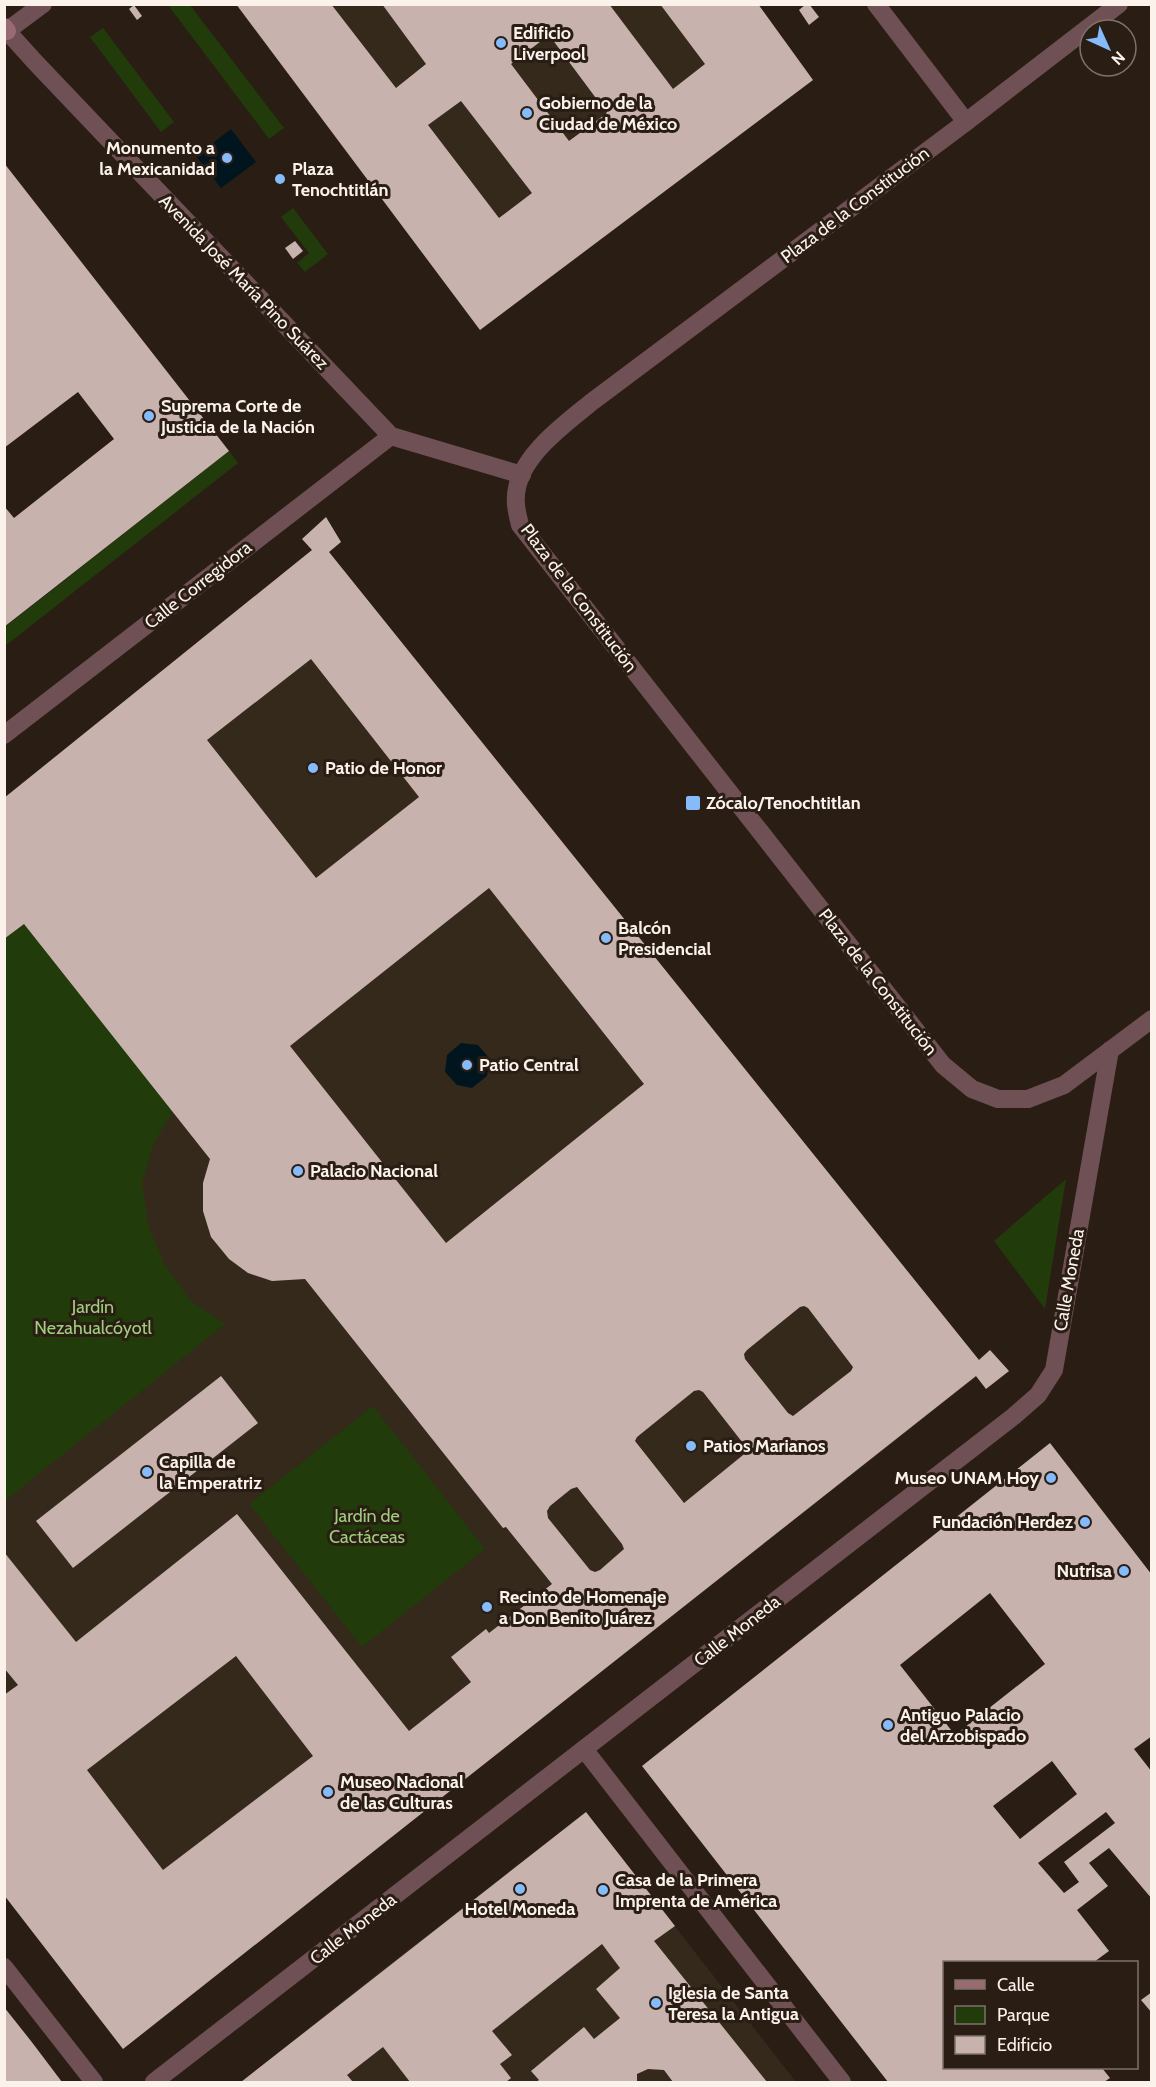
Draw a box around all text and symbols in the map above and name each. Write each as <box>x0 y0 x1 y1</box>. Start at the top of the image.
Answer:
north arrow <box>1078 18 1138 78</box>
place label: Edificio Liverpool <box>513 22 586 65</box>
marker: Edificio Liverpool <box>494 36 508 50</box>
text: N <box>1108 48 1129 69</box>
place label: Gobierno de la Ciudad de México <box>539 92 677 135</box>
marker: Gobierno de la Ciudad de México <box>520 106 534 120</box>
place label: Monumento a la Mexicanidad <box>99 137 215 180</box>
street label: Plaza de la Constitución <box>776 142 934 268</box>
marker: Monumento a la Mexicanidad <box>220 151 234 165</box>
place label: Plaza Tenochtitlán <box>292 158 388 201</box>
marker: Plaza Tenochtitlán <box>273 172 287 186</box>
street label: Avenida José María Pino Suárez <box>155 190 334 374</box>
place label: Suprema Corte de Justicia de la Nación <box>160 395 315 438</box>
marker: Suprema Corte de Justicia de la Nación <box>142 409 156 423</box>
street label: Plaza de la Constitución <box>516 519 642 677</box>
street label: Calle Corregidora <box>140 536 256 634</box>
place label: Patio de Honor <box>325 757 442 779</box>
marker: Patio de Honor <box>306 761 320 775</box>
place label: Zócalo/Tenochtitlan <box>706 792 861 814</box>
marker: Zócalo/Tenochtitlan <box>684 794 702 812</box>
street label: Plaza de la Constitución <box>814 904 942 1060</box>
place label: Balcón Presidencial <box>618 917 712 960</box>
marker: Balcón Presidencial <box>599 931 613 945</box>
place label: Patio Central <box>479 1054 579 1076</box>
marker: Patio Central <box>460 1058 474 1072</box>
place label: Palacio Nacional <box>310 1160 438 1182</box>
marker: Palacio Nacional <box>291 1164 305 1178</box>
street label: Calle Moneda <box>1049 1227 1089 1333</box>
park label: Jardín Nezahualcóyotl <box>34 1296 152 1339</box>
place label: Patios Marianos <box>703 1435 826 1457</box>
marker: Patios Marianos <box>684 1439 698 1453</box>
place label: Capilla de la Emperatriz <box>159 1451 262 1494</box>
marker: Capilla de la Emperatriz <box>140 1465 154 1479</box>
place label: Museo UNAM Hoy <box>895 1467 1039 1489</box>
marker: Museo UNAM Hoy <box>1044 1471 1058 1485</box>
park label: Jardín de Cactáceas <box>329 1505 405 1548</box>
place label: Fundación Herdez <box>932 1511 1073 1533</box>
marker: Fundación Herdez <box>1078 1515 1092 1529</box>
place label: Nutrisa <box>1057 1560 1112 1582</box>
marker: Nutrisa <box>1117 1564 1131 1578</box>
place label: Recinto de Homenaje a Don Benito Juárez <box>499 1586 666 1629</box>
street label: Calle Moneda <box>689 1590 785 1672</box>
marker: Recinto de Homenaje a Don Benito Juárez <box>480 1600 494 1614</box>
place label: Antiguo Palacio del Arzobispado <box>900 1704 1026 1747</box>
marker: Antiguo Palacio del Arzobispado <box>881 1718 895 1732</box>
place label: Museo Nacional de las Culturas <box>340 1771 464 1814</box>
marker: Museo Nacional de las Culturas <box>321 1785 335 1799</box>
place label: Casa de la Primera Imprenta de América <box>615 1869 777 1912</box>
marker: Hotel Moneda <box>513 1882 527 1896</box>
marker: Casa de la Primera Imprenta de América <box>596 1883 610 1897</box>
street label: Calle Moneda <box>305 1888 401 1970</box>
place label: Hotel Moneda <box>465 1898 575 1920</box>
legend <box>943 1961 1138 2069</box>
text: Calle <box>997 1974 1034 1996</box>
place label: Iglesia de Santa Teresa la Antigua <box>668 1982 799 2025</box>
marker: Iglesia de Santa Teresa la Antigua <box>649 1996 663 2010</box>
text: Parque <box>997 2004 1050 2026</box>
text: Edificio <box>997 2034 1052 2056</box>

